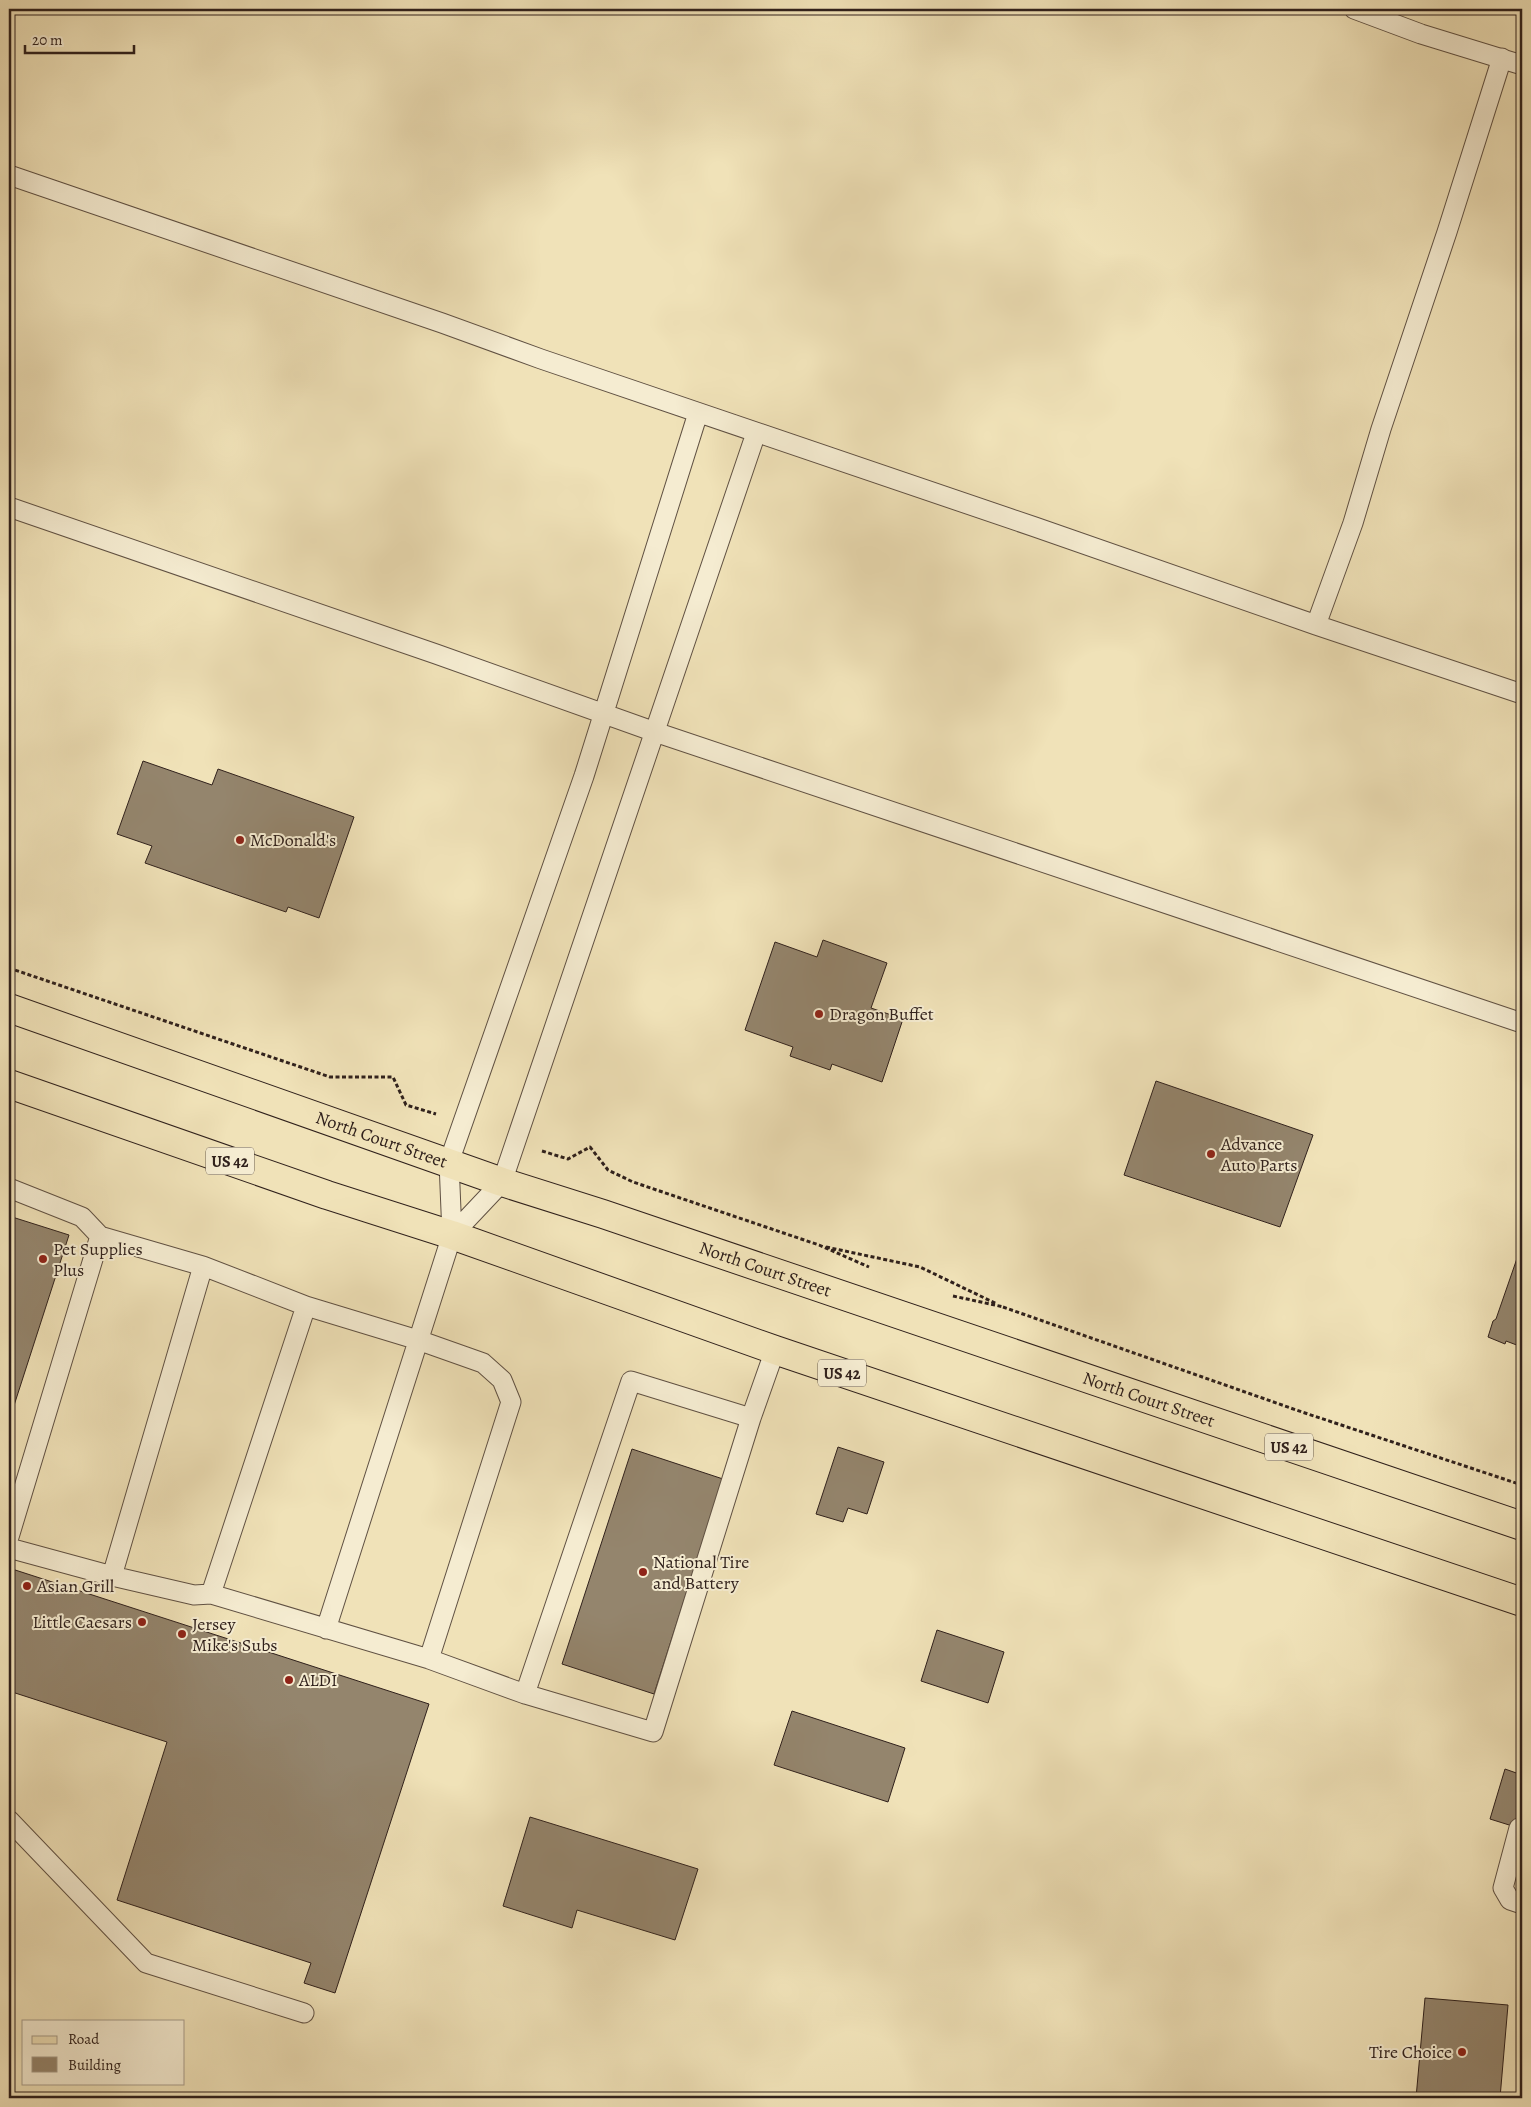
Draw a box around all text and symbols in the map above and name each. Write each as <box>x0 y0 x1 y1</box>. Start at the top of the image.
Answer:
scale bar <box>25 22 134 54</box>
text: 20 m <box>32 30 63 50</box>
place label: McDonald's <box>250 828 336 852</box>
marker: McDonald's <box>234 834 246 846</box>
place label: Dragon Buffet <box>829 1002 934 1026</box>
marker: Dragon Buffet <box>813 1008 825 1020</box>
street label: North Court Street <box>312 1105 451 1174</box>
place label: Advance Auto Parts <box>1220 1132 1297 1177</box>
road number: US 42 <box>206 1148 254 1174</box>
marker: Advance Auto Parts <box>1205 1148 1217 1160</box>
street label: North Court Street <box>696 1236 834 1303</box>
place label: Pet Supplies Plus <box>53 1237 143 1282</box>
marker: Pet Supplies Plus <box>37 1253 49 1265</box>
road number: US 42 <box>818 1360 866 1386</box>
street label: North Court Street <box>1079 1366 1218 1433</box>
road number: US 42 <box>1265 1434 1313 1460</box>
place label: National Tire and Battery <box>653 1550 749 1595</box>
marker: National Tire and Battery <box>637 1566 649 1578</box>
place label: Asian Grill <box>36 1574 115 1598</box>
marker: Asian Grill <box>21 1580 33 1592</box>
place label: Little Caesars <box>32 1610 132 1634</box>
place label: Jersey Mike's Subs <box>192 1612 278 1657</box>
marker: Little Caesars <box>136 1616 148 1628</box>
marker: Jersey Mike's Subs <box>176 1628 188 1640</box>
place label: ALDI <box>298 1668 337 1692</box>
marker: ALDI <box>283 1674 295 1686</box>
legend <box>22 2020 185 2084</box>
text: Road <box>68 2029 100 2049</box>
place label: Tire Choice <box>1369 2040 1452 2064</box>
marker: Tire Choice <box>1456 2046 1468 2058</box>
text: Building <box>68 2055 121 2075</box>

